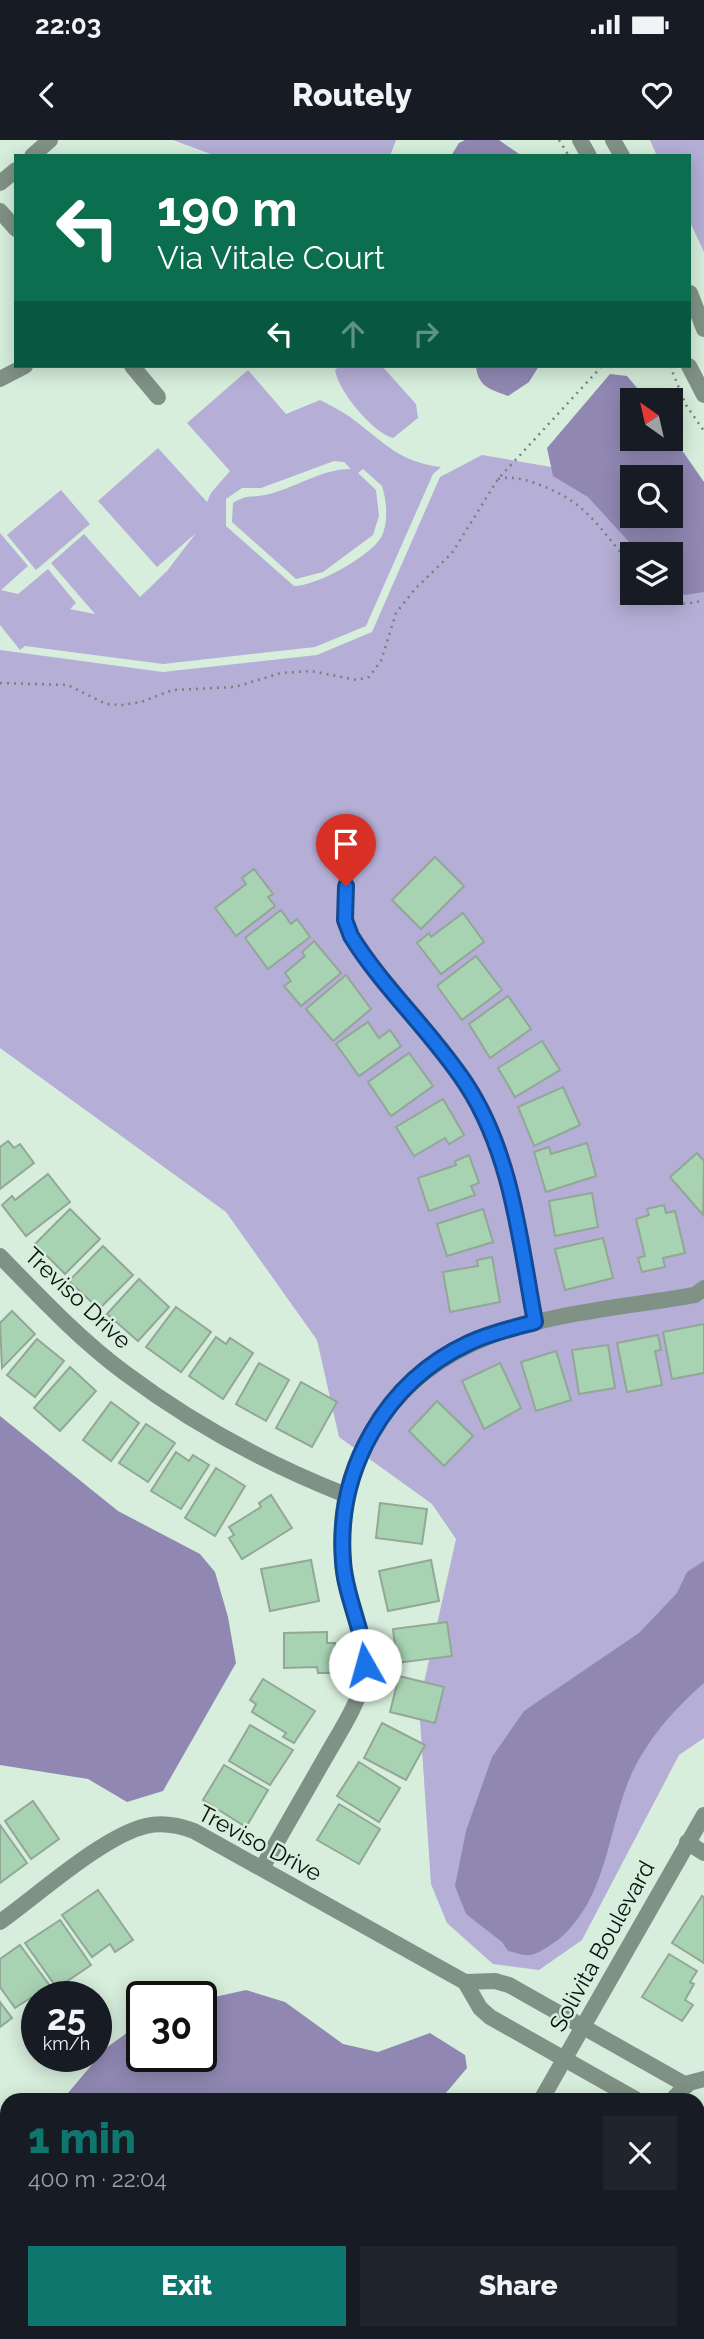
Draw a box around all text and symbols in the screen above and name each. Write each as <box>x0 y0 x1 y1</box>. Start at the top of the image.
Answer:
text: 22:03 <box>35 10 101 40</box>
icon: back <box>28 76 66 114</box>
text: Routely <box>292 76 412 113</box>
icon: heart <box>638 76 676 114</box>
text: 190 m <box>157 180 298 237</box>
icon: left <box>42 182 133 273</box>
text: Via Vitale Court <box>157 239 385 276</box>
icon: left <box>261 315 299 353</box>
icon: ahead <box>334 315 372 353</box>
icon: right <box>407 315 445 353</box>
north arrow <box>620 388 682 452</box>
map controls <box>620 388 683 605</box>
button: search <box>620 465 683 528</box>
button: layers <box>620 542 683 605</box>
pin <box>316 814 376 886</box>
icon: arrive <box>327 825 365 863</box>
street label: Treviso Drive <box>20 1241 137 1354</box>
position arrow <box>328 1628 402 1702</box>
street label: Treviso Drive <box>194 1799 326 1886</box>
street label: Solivita Boulevard <box>543 1856 660 2036</box>
speed limit sign: 30 <box>126 1981 217 2072</box>
text: 25 <box>47 1997 86 2038</box>
text: km/h <box>43 2033 90 2054</box>
text: 1 min <box>28 2114 136 2163</box>
button: close <box>603 2116 677 2190</box>
text: 400 m · 22:04 <box>28 2165 167 2192</box>
button: Exit <box>28 2246 346 2326</box>
button: Share <box>360 2246 677 2326</box>

